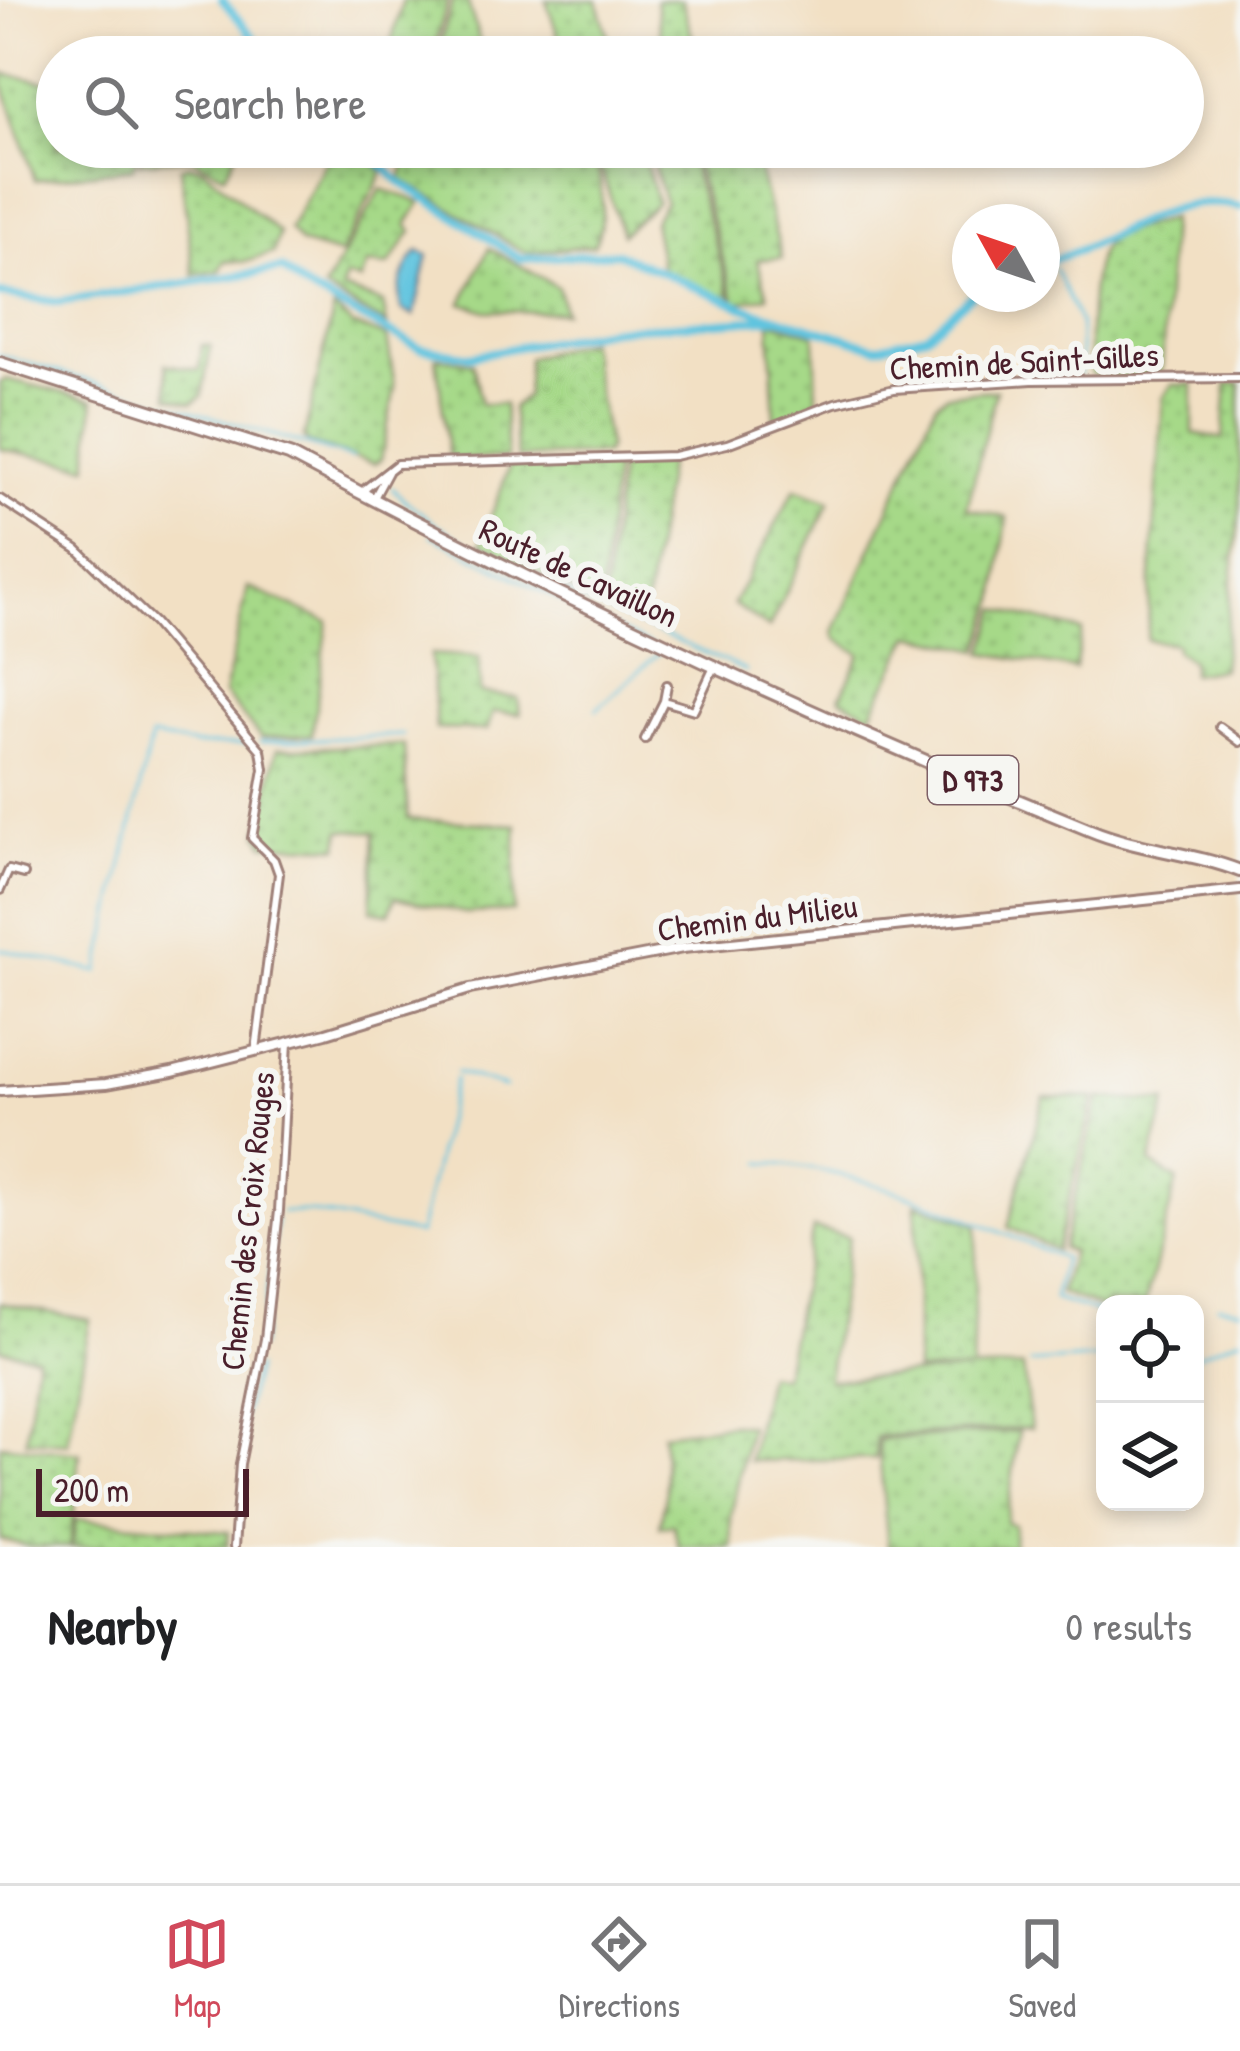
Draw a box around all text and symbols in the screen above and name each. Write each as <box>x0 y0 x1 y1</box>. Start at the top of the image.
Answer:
search box <box>36 36 1204 168</box>
icon: search <box>78 69 144 135</box>
text: Search here <box>174 72 366 133</box>
north arrow <box>952 204 1060 312</box>
street label: Chemin de Saint-Gilles <box>888 332 1160 390</box>
street label: Route de Cavaillon <box>473 507 685 637</box>
road number: D 973 <box>928 756 1018 804</box>
street label: Chemin du Milieu <box>655 883 859 951</box>
street label: Chemin des Croix Rouges <box>209 1070 286 1372</box>
map controls <box>1096 1295 1204 1511</box>
button: locate <box>1096 1295 1204 1403</box>
button: layers <box>1096 1403 1204 1511</box>
scale bar <box>36 1463 249 1516</box>
text: 200 m <box>54 1468 129 1512</box>
text: Nearby <box>48 1591 178 1660</box>
text: 0 results <box>1066 1599 1192 1652</box>
tab: Map <box>164 1911 230 2027</box>
tab: Directions <box>559 1911 680 2027</box>
tab: Saved <box>1008 1911 1076 2027</box>

